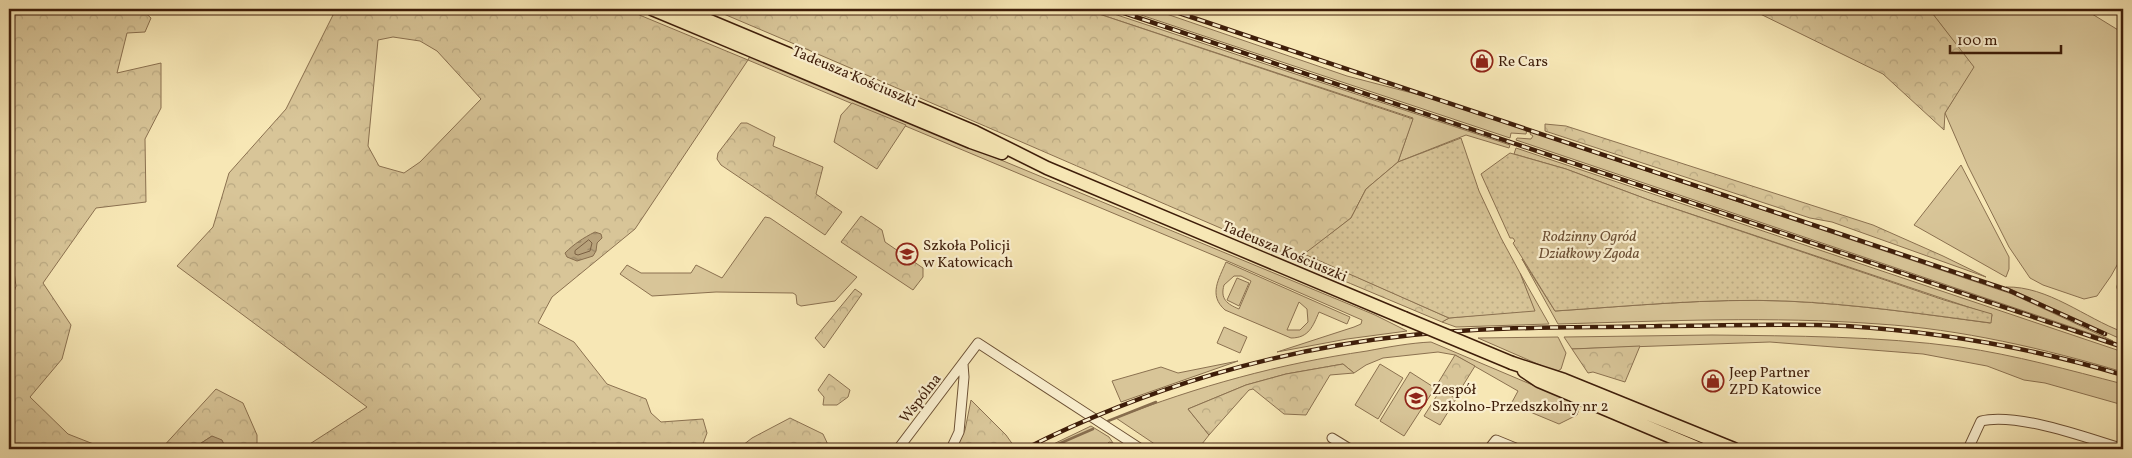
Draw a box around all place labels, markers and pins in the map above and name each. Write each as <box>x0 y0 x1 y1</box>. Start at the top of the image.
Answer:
shop icon: Re Cars <box>1470 49 1494 73</box>
place label: Re Cars <box>1498 52 1548 73</box>
place label: Szkoła Policji w Katowicach <box>923 236 1013 274</box>
school or university icon: Szkoła Policji w Katowicach <box>895 242 919 266</box>
place label: Jeep Partner ZPD Katowice <box>1729 363 1821 401</box>
shop icon: Jeep Partner ZPD Katowice <box>1701 369 1725 393</box>
place label: Zespół Szkolno-Przedszkolny nr 2 <box>1432 380 1608 418</box>
school or university icon: Zespół Szkolno-Przedszkolny nr 2 <box>1404 386 1428 410</box>

